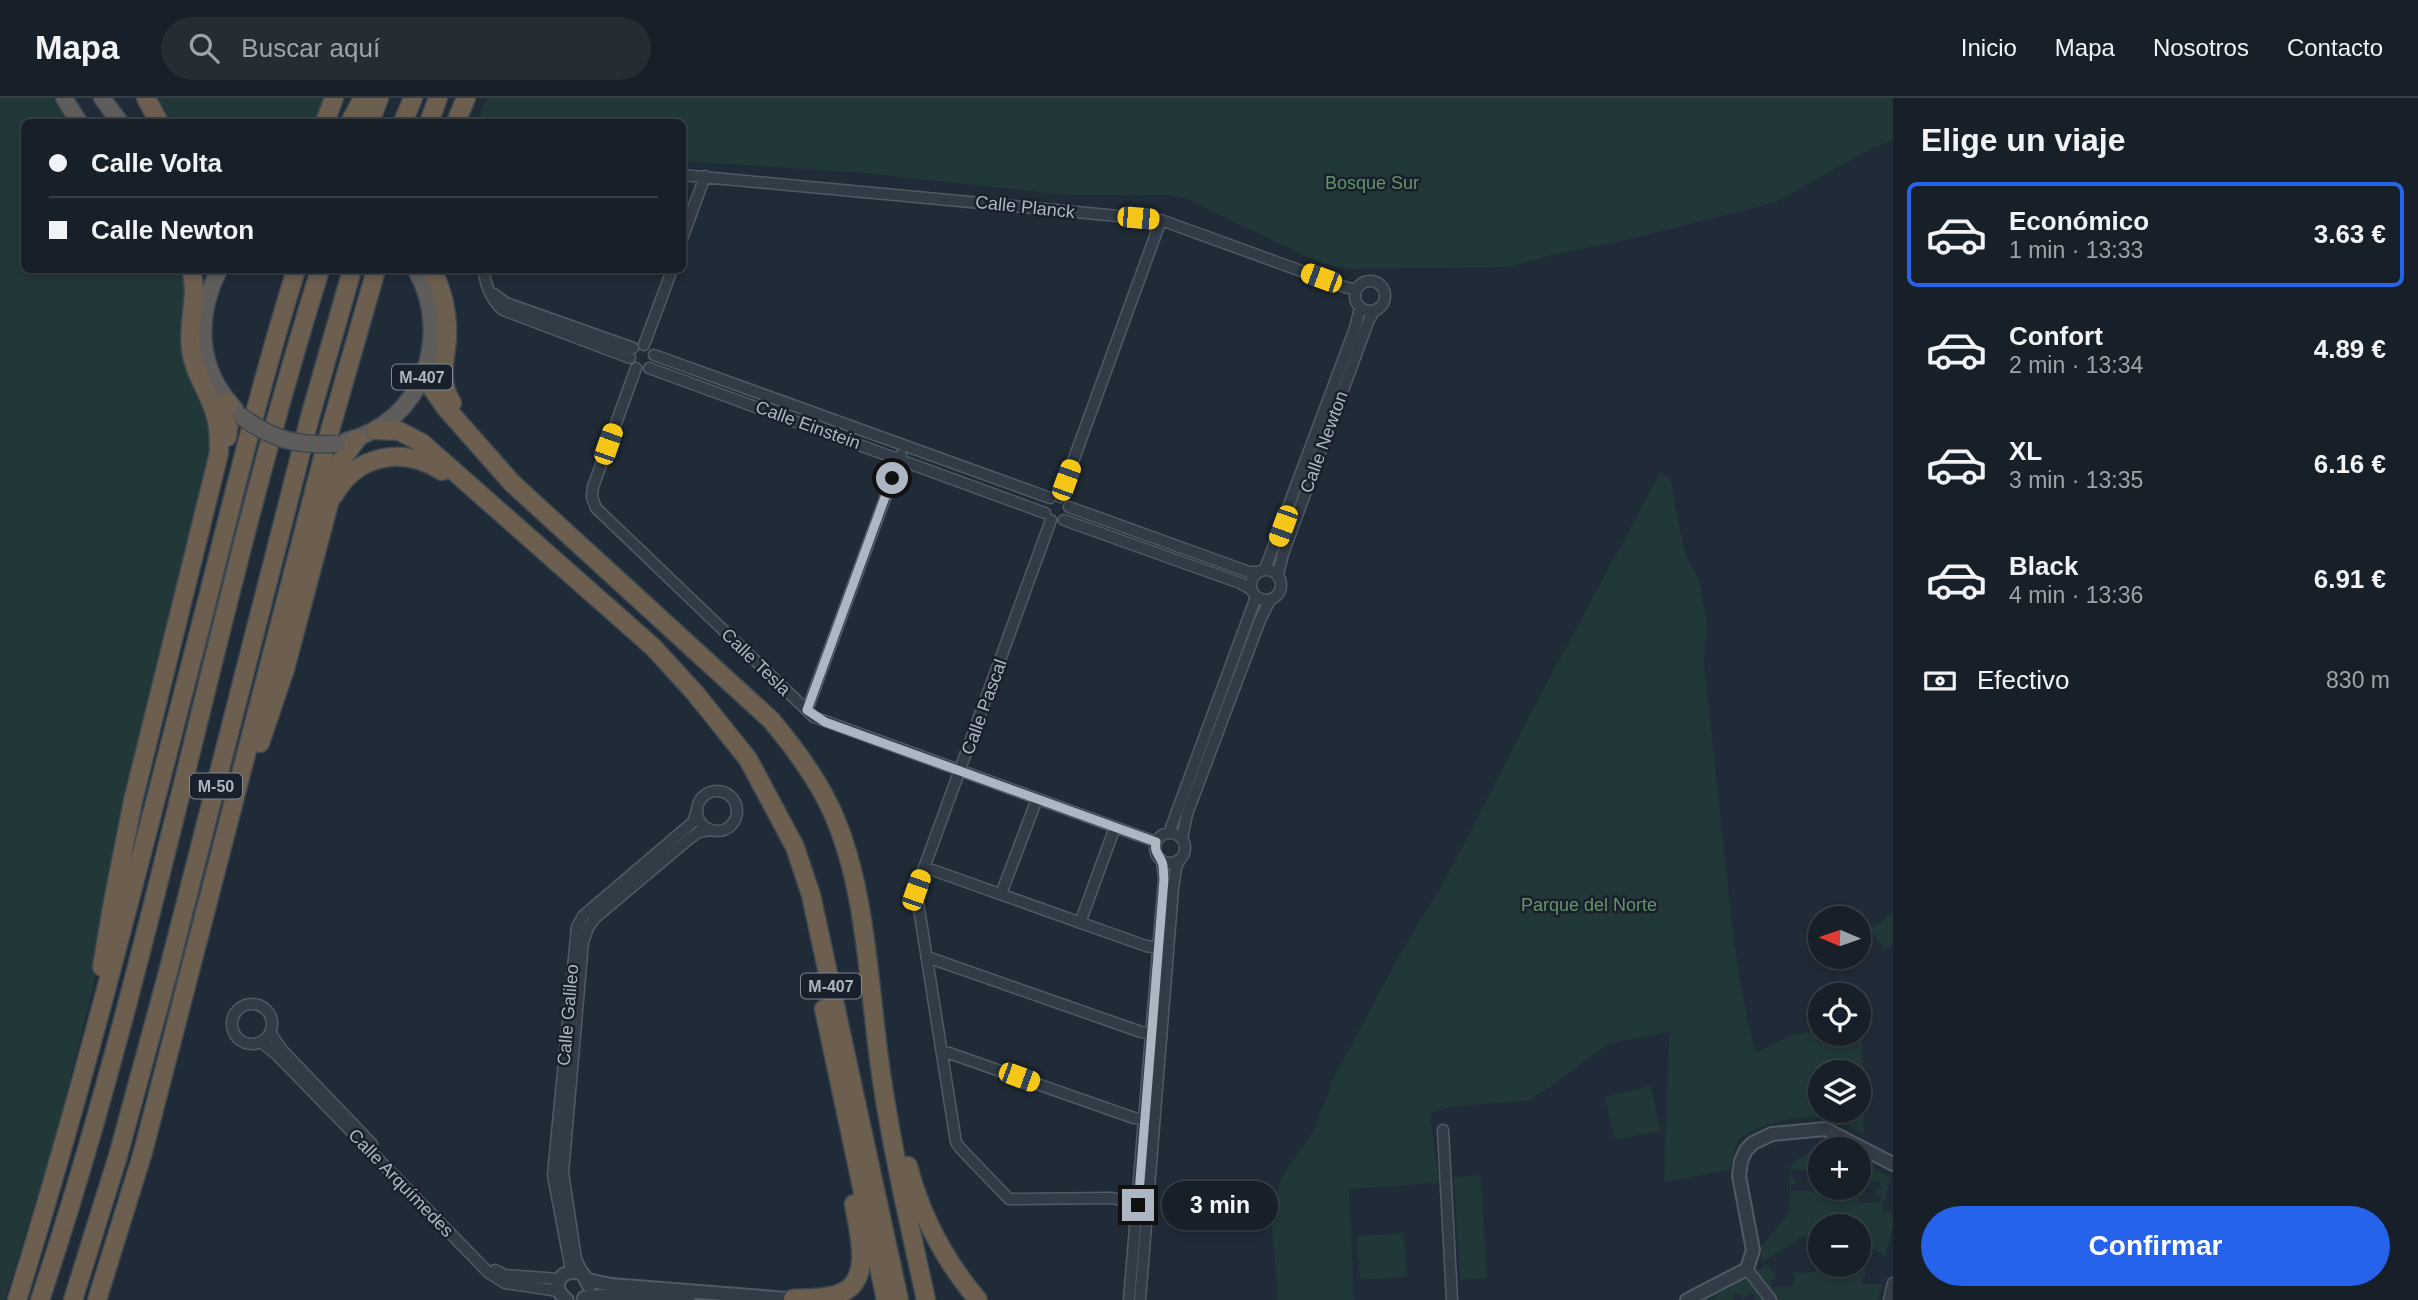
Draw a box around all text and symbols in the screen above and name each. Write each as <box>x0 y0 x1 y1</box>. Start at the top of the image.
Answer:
search box <box>161 17 651 80</box>
text: Mapa <box>35 29 119 66</box>
icon: search <box>185 29 223 67</box>
text: Buscar aquí <box>241 33 380 63</box>
text: Inicio <box>1961 34 2017 61</box>
text: Mapa <box>2055 34 2115 61</box>
text: Nosotros <box>2153 34 2249 61</box>
text: Contacto <box>2287 34 2383 61</box>
text: Elige un viaje <box>1921 122 2126 158</box>
text: Calle Volta <box>91 148 222 178</box>
park label: Bosque Sur <box>1325 173 1419 193</box>
street label: Calle Planck <box>974 192 1077 222</box>
icon: car <box>1925 203 1988 266</box>
car <box>1117 206 1160 230</box>
text: Económico <box>2009 206 2149 236</box>
text: Calle Newton <box>91 215 254 245</box>
text: 3.63 € <box>2314 219 2386 249</box>
text: 1 min · 13:33 <box>2009 237 2143 263</box>
car <box>1298 261 1345 295</box>
icon: car <box>1925 318 1988 381</box>
text: Confort <box>2009 321 2103 351</box>
text: 4.89 € <box>2314 334 2386 364</box>
text: 2 min · 13:34 <box>2009 352 2143 378</box>
road number: M-407 <box>392 364 452 390</box>
street label: Calle Newton <box>1296 388 1352 496</box>
street label: Calle Einstein <box>753 397 863 453</box>
car <box>592 421 625 467</box>
icon: car <box>1925 433 1988 496</box>
text: XL <box>2009 436 2042 466</box>
text: 6.16 € <box>2314 449 2386 479</box>
car <box>1049 457 1084 503</box>
route start <box>876 462 908 494</box>
text: 3 min · 13:35 <box>2009 467 2143 493</box>
car <box>1266 503 1301 549</box>
icon: car <box>1925 548 1988 611</box>
text: Black <box>2009 551 2078 581</box>
text: 6.91 € <box>2314 564 2386 594</box>
text: 4 min · 13:36 <box>2009 582 2143 608</box>
street label: Calle Tesla <box>718 624 795 700</box>
street label: Calle Pascal <box>957 657 1011 757</box>
icon: cash <box>1921 662 1959 700</box>
text: Efectivo <box>1977 665 2070 695</box>
text: 830 m <box>2326 667 2390 693</box>
road number: M-50 <box>190 774 242 799</box>
car <box>900 867 933 913</box>
park label: Parque del Norte <box>1521 895 1657 915</box>
north arrow <box>1808 906 1871 970</box>
map controls <box>1808 906 1871 1277</box>
street label: Calle Galileo <box>554 963 582 1067</box>
road number: M-407 <box>801 974 861 998</box>
button: locate <box>1808 983 1871 1046</box>
car <box>996 1060 1043 1094</box>
button: layers <box>1808 1060 1871 1123</box>
street label: Calle Arquímedes <box>344 1125 458 1241</box>
button: + <box>1808 1137 1871 1200</box>
callout: 3 min <box>1162 1180 1278 1230</box>
route end <box>1122 1189 1154 1221</box>
text: 3 min <box>1190 1192 1250 1218</box>
button: Confirmar <box>1921 1206 2390 1286</box>
button: − <box>1808 1214 1871 1277</box>

